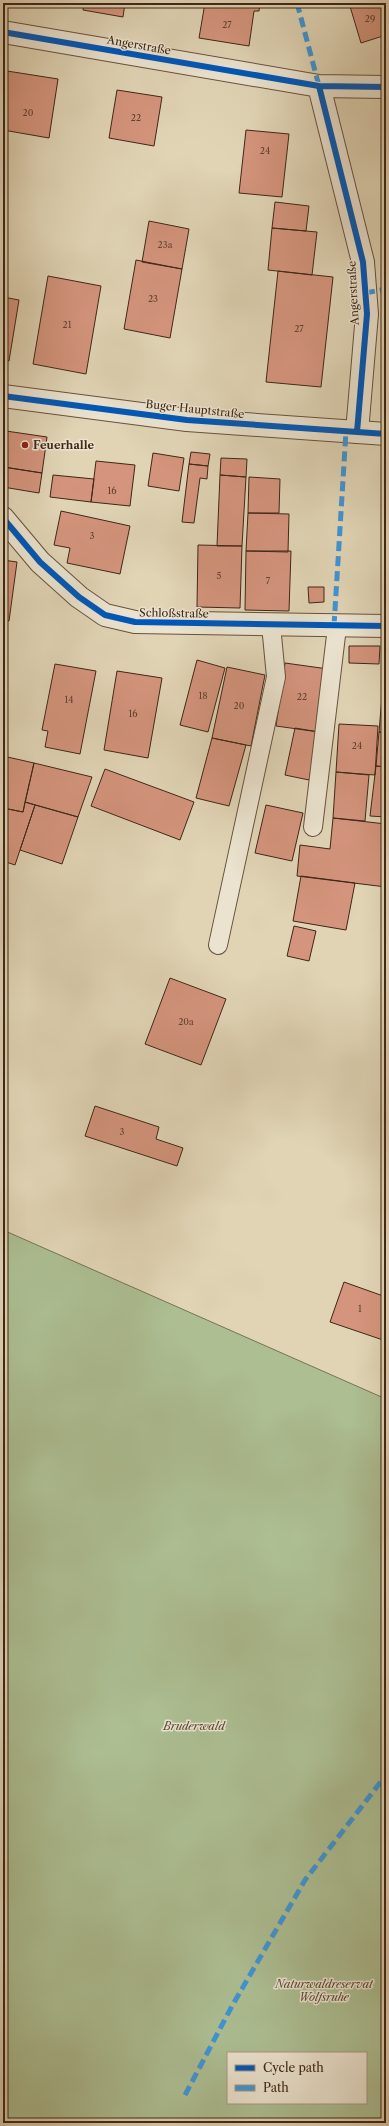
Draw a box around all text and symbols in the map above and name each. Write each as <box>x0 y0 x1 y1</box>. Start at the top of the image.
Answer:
house number: 29 <box>365 13 375 24</box>
house number: 27 <box>222 19 232 30</box>
street label: Angerstraße <box>105 32 172 57</box>
house number: 20 <box>23 107 34 118</box>
house number: 22 <box>131 112 141 123</box>
house number: 24 <box>260 145 270 156</box>
house number: 23a <box>158 239 173 250</box>
street label: Angerstraße <box>344 260 362 327</box>
house number: 23 <box>148 293 158 304</box>
house number: 21 <box>63 319 72 330</box>
house number: 27 <box>294 323 304 334</box>
street label: Buger Hauptstraße <box>145 397 245 421</box>
place label: Feuerhalle <box>33 438 95 452</box>
marker: Feuerhalle <box>20 440 30 450</box>
house number: 16 <box>107 485 117 496</box>
house number: 3 <box>90 530 95 541</box>
house number: 5 <box>217 570 222 581</box>
house number: 7 <box>266 575 271 586</box>
street label: Schloßstraße <box>139 605 209 621</box>
house number: 18 <box>198 690 208 701</box>
house number: 22 <box>297 691 307 702</box>
house number: 14 <box>65 694 74 705</box>
house number: 20 <box>234 700 245 711</box>
house number: 16 <box>128 708 138 719</box>
house number: 24 <box>352 740 362 751</box>
house number: 20a <box>178 1016 194 1027</box>
house number: 3 <box>120 1126 125 1137</box>
house number: 1 <box>358 1303 362 1314</box>
park label: Bruderwald <box>162 1719 226 1733</box>
park label: Naturwaldreservat Wolfsruhe <box>274 1977 374 2004</box>
legend <box>227 2052 367 2104</box>
text: Cycle path <box>263 2060 324 2075</box>
text: Path <box>263 2080 289 2095</box>

